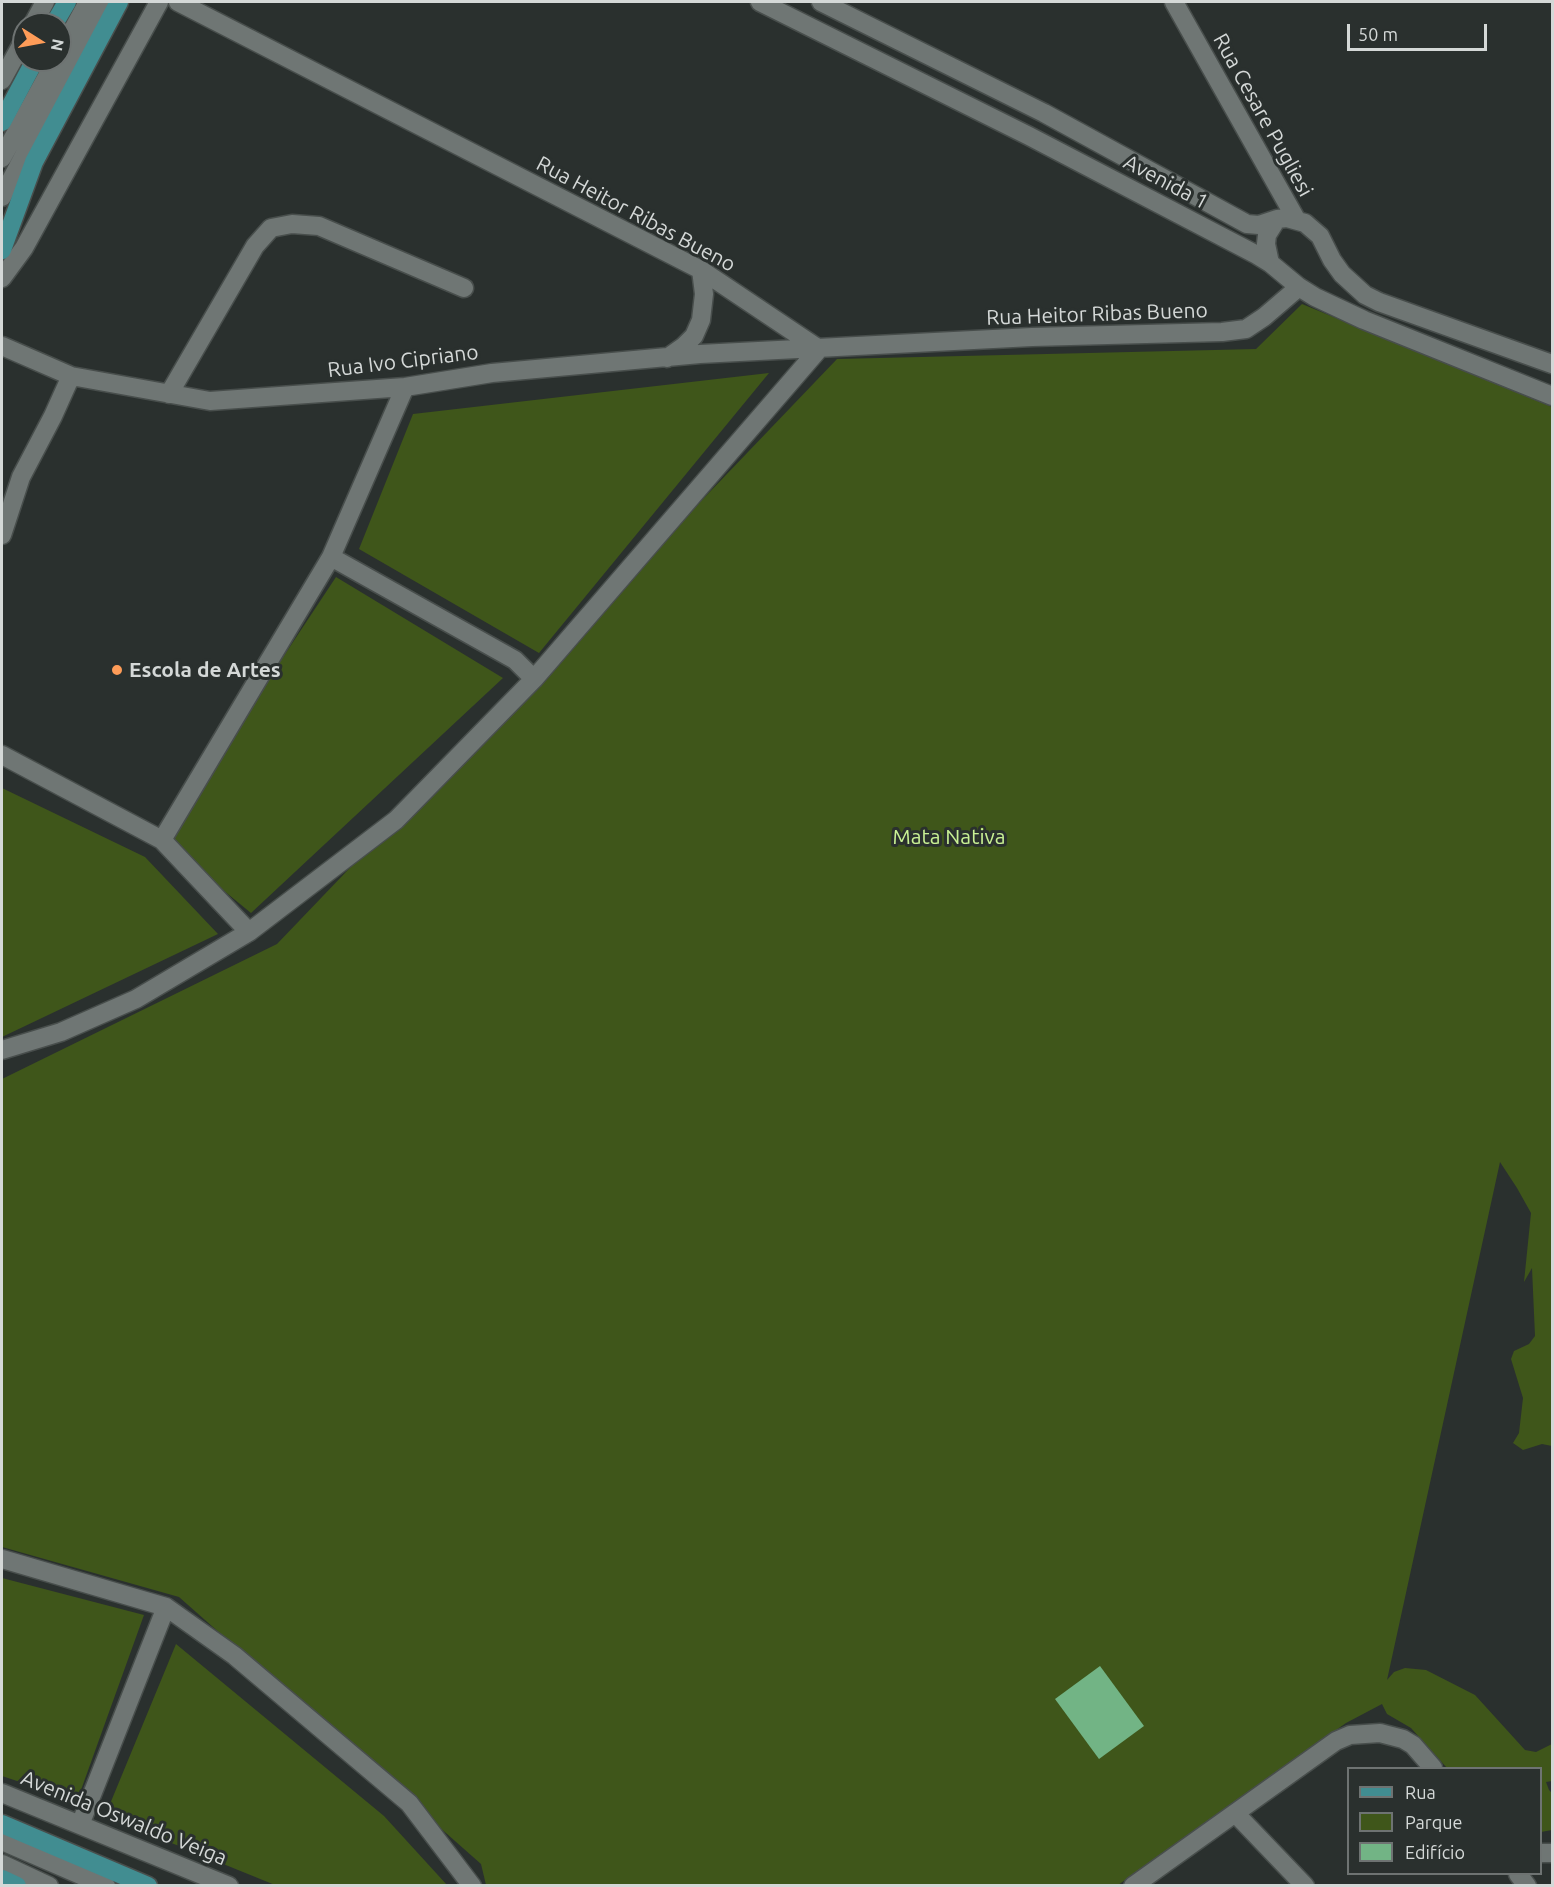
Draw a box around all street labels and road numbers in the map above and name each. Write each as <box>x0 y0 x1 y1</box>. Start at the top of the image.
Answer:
street label: Rua Cesare Pugliesi <box>1208 29 1318 201</box>
street label: Avenida 1 <box>1119 149 1213 215</box>
street label: Rua Heitor Ribas Bueno <box>532 151 740 277</box>
street label: Rua Heitor Ribas Bueno <box>986 298 1208 330</box>
street label: Rua Ivo Cipriano <box>326 339 480 383</box>
street label: Avenida Oswaldo Veiga <box>17 1765 231 1871</box>

